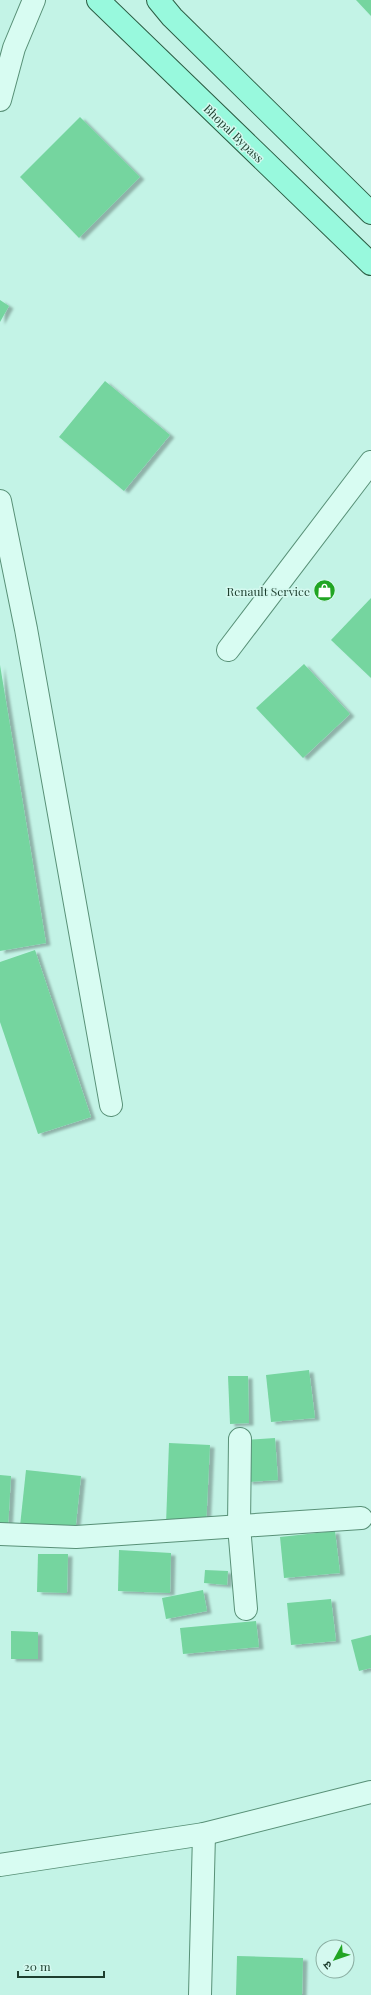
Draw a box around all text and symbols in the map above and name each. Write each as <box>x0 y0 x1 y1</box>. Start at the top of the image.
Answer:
street label: Bhopal Bypass <box>201 100 267 166</box>
shop icon: Renault Service <box>312 578 338 604</box>
place label: Renault Service <box>226 583 310 599</box>
north arrow <box>315 1939 355 1979</box>
scale bar <box>18 1953 104 1979</box>
text: 20 m <box>24 1958 51 1974</box>
text: उ <box>319 1958 335 1973</box>

